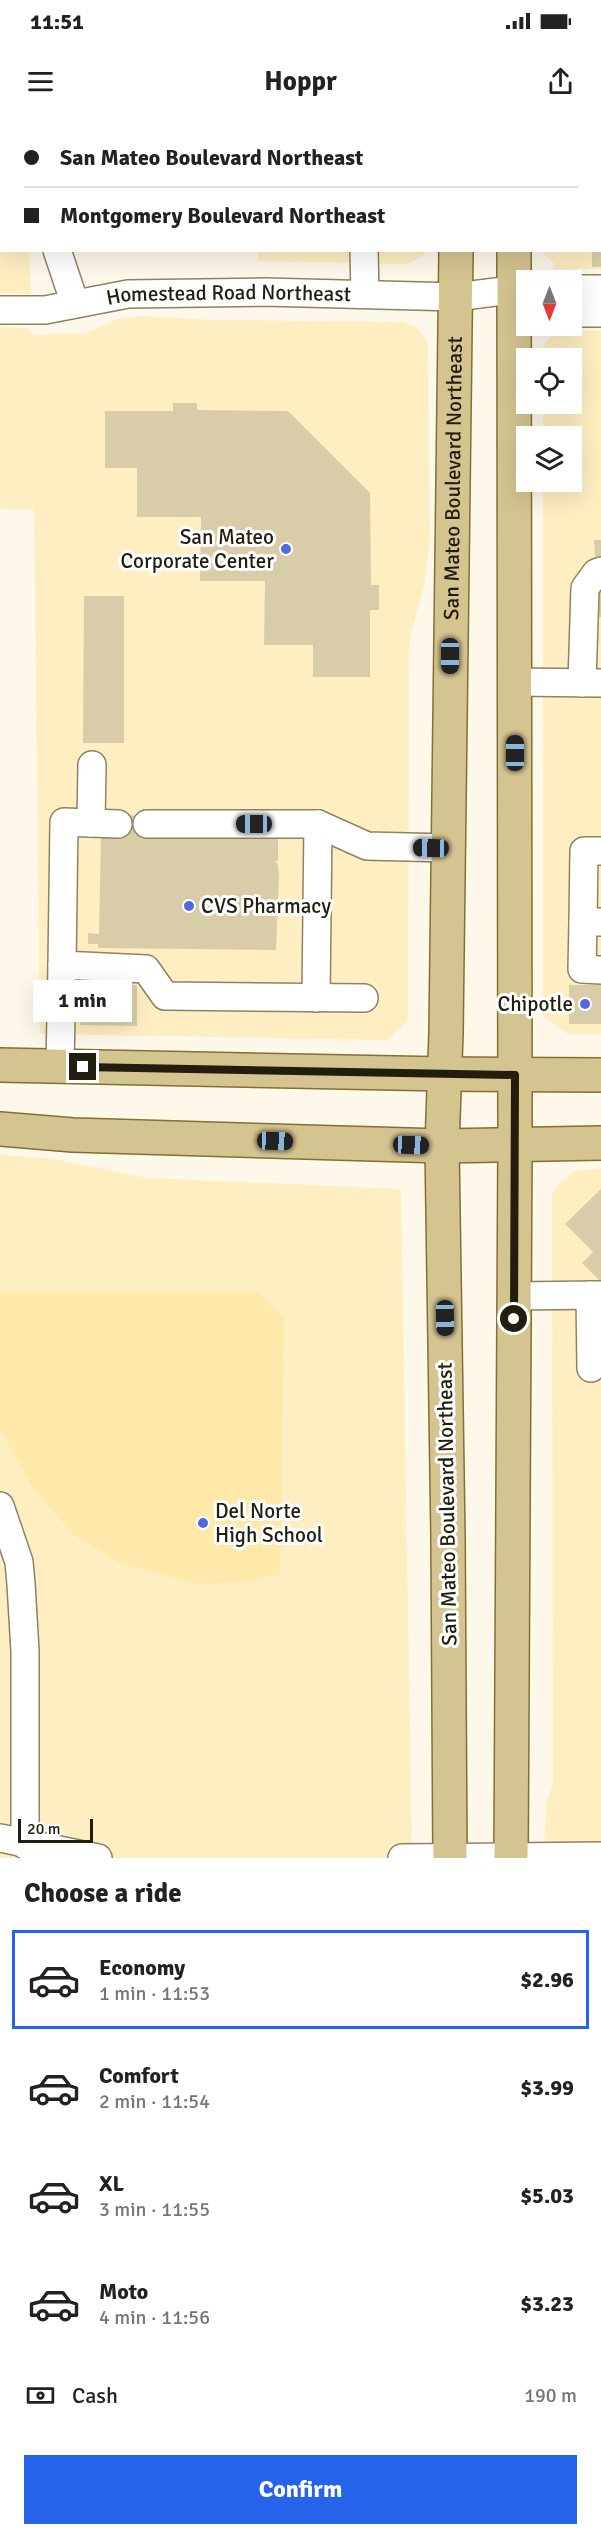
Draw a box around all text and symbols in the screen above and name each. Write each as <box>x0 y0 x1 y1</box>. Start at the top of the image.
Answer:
text: 11:51 <box>30 8 84 35</box>
icon: menu <box>24 65 57 98</box>
text: Hoppr <box>264 65 337 98</box>
icon: share <box>544 65 577 98</box>
text: San Mateo Boulevard Northeast <box>60 144 363 171</box>
text: Montgomery Boulevard Northeast <box>60 202 385 229</box>
north arrow <box>516 270 582 336</box>
map controls <box>516 270 582 492</box>
street label: Homestead Road Northeast <box>104 279 351 311</box>
street label: San Mateo Boulevard Northeast <box>438 336 468 620</box>
button: locate <box>516 348 582 414</box>
button: layers <box>516 426 582 492</box>
place label: San Mateo Corporate Center <box>121 524 274 574</box>
marker: San Mateo Corporate Center <box>279 542 293 556</box>
car <box>441 638 459 674</box>
car <box>506 735 524 771</box>
car <box>236 815 272 833</box>
car <box>413 839 449 857</box>
place label: CVS Pharmacy <box>201 893 331 919</box>
marker: CVS Pharmacy <box>182 899 196 913</box>
callout: 1 min <box>34 980 132 1022</box>
text: 1 min <box>58 988 107 1013</box>
place label: Chipotle <box>498 991 573 1017</box>
marker: Chipotle <box>578 997 592 1011</box>
route end <box>69 1053 96 1080</box>
car <box>257 1131 293 1151</box>
car <box>393 1135 429 1155</box>
car <box>436 1300 454 1336</box>
route start <box>500 1305 527 1332</box>
street label: San Mateo Boulevard Northeast <box>432 1362 462 1646</box>
place label: Del Norte High School <box>215 1498 323 1548</box>
marker: Del Norte High School <box>196 1516 210 1530</box>
scale bar <box>18 1816 93 1844</box>
text: 20 m <box>27 1819 61 1839</box>
text: Choose a ride <box>24 1877 182 1910</box>
icon: car <box>27 1953 81 2007</box>
text: Economy <box>99 1954 185 1981</box>
text: $2.96 <box>520 1966 574 1993</box>
text: 1 min · 11:53 <box>99 1981 210 2006</box>
icon: car <box>27 2061 81 2115</box>
text: Comfort <box>99 2062 179 2089</box>
text: $3.99 <box>520 2074 574 2101</box>
text: 2 min · 11:54 <box>99 2089 210 2114</box>
icon: car <box>27 2169 81 2223</box>
text: XL <box>99 2170 124 2197</box>
text: $5.03 <box>520 2182 574 2209</box>
text: 3 min · 11:55 <box>99 2197 210 2222</box>
icon: car <box>27 2277 81 2331</box>
text: Moto <box>99 2278 148 2305</box>
text: $3.23 <box>520 2290 574 2317</box>
text: 4 min · 11:56 <box>99 2305 210 2330</box>
icon: cash <box>24 2379 57 2412</box>
text: Cash <box>72 2382 118 2409</box>
text: 190 m <box>524 2383 577 2408</box>
button: Confirm <box>24 2455 577 2524</box>

